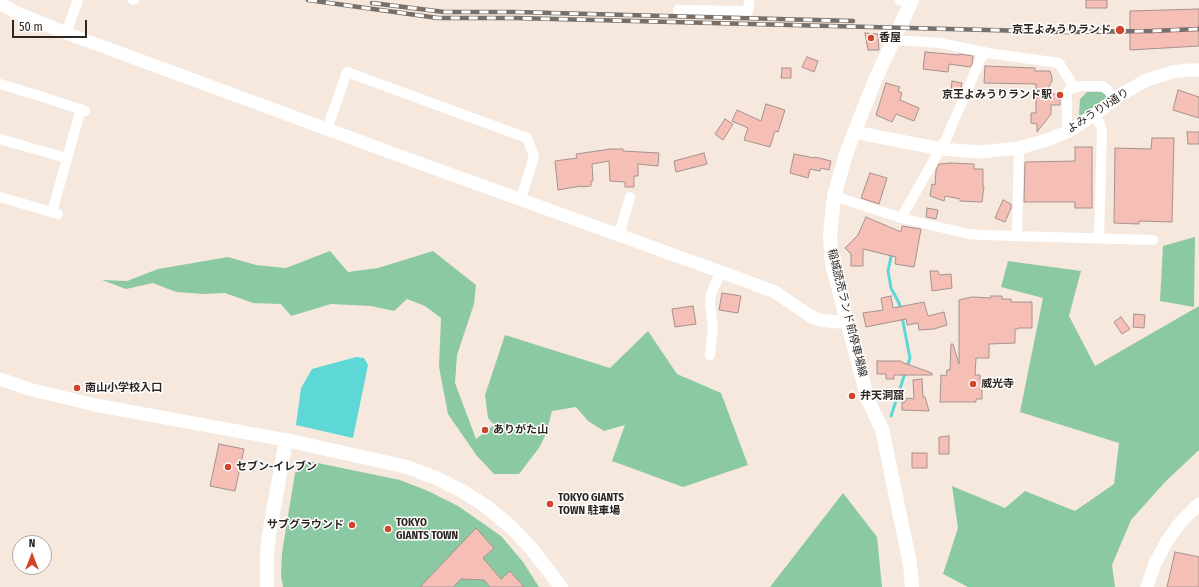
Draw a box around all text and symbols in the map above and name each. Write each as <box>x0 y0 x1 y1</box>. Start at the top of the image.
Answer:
scale bar <box>14 12 89 38</box>
text: 50 m <box>19 20 43 34</box>
place label: 京王よみうりランド <box>1012 23 1111 37</box>
marker: 京王よみうりランド <box>1114 24 1126 36</box>
place label: 香屋 <box>879 31 901 45</box>
marker: 香屋 <box>866 33 876 43</box>
street label: よみうりV通り <box>1064 86 1132 136</box>
place label: 京王よみうりランド駅 <box>942 88 1052 102</box>
marker: 京王よみうりランド駅 <box>1055 90 1065 100</box>
street label: 稲城読売ランド前停車場線 <box>825 247 869 379</box>
place label: 威光寺 <box>981 377 1014 391</box>
marker: 威光寺 <box>968 379 978 389</box>
place label: 南山小学校入口 <box>85 381 162 395</box>
marker: 南山小学校入口 <box>72 383 82 393</box>
place label: 弁天洞窟 <box>860 389 904 403</box>
marker: 弁天洞窟 <box>847 391 857 401</box>
place label: ありがた山 <box>493 423 548 437</box>
marker: ありがた山 <box>480 425 490 435</box>
place label: セブン-イレブン <box>236 460 317 474</box>
marker: セブン-イレブン <box>223 462 233 472</box>
place label: TOKYO GIANTS TOWN 駐車場 <box>558 491 624 517</box>
marker: TOKYO GIANTS TOWN 駐車場 <box>545 499 555 509</box>
place label: TOKYO GIANTS TOWN <box>396 516 458 542</box>
place label: サブグラウンド <box>267 518 344 532</box>
marker: サブグラウンド <box>347 520 357 530</box>
marker: TOKYO GIANTS TOWN <box>383 524 393 534</box>
north arrow <box>12 535 52 575</box>
text: N <box>29 537 35 550</box>

